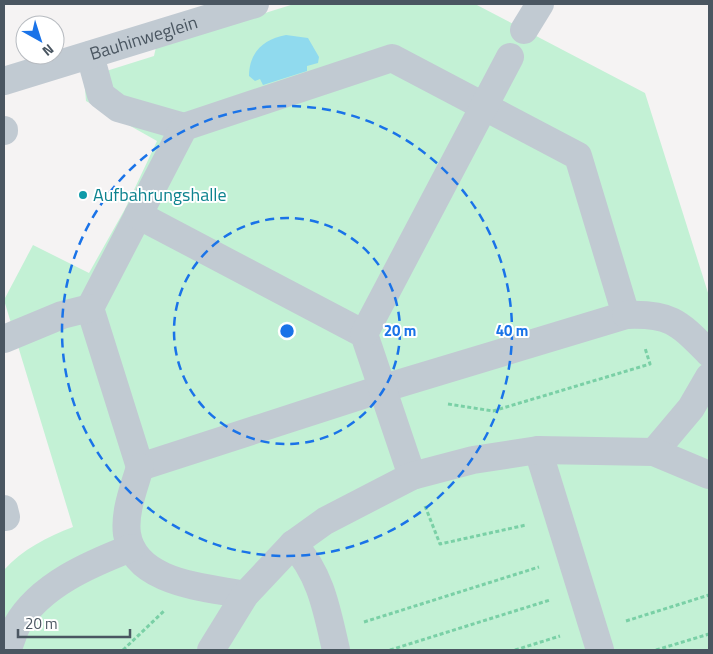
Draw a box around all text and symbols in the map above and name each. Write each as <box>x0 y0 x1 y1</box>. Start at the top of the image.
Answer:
street label: Bauhinweglein <box>86 8 201 67</box>
north arrow <box>15 15 65 65</box>
text: N <box>38 39 59 62</box>
place label: Aufbahrungshalle <box>93 181 227 208</box>
marker: Aufbahrungshalle <box>77 189 89 201</box>
text: 20 m <box>384 319 416 342</box>
text: 40 m <box>496 319 528 342</box>
centre of rings <box>278 322 296 340</box>
scale bar <box>18 606 130 638</box>
text: 20 m <box>25 612 58 635</box>

